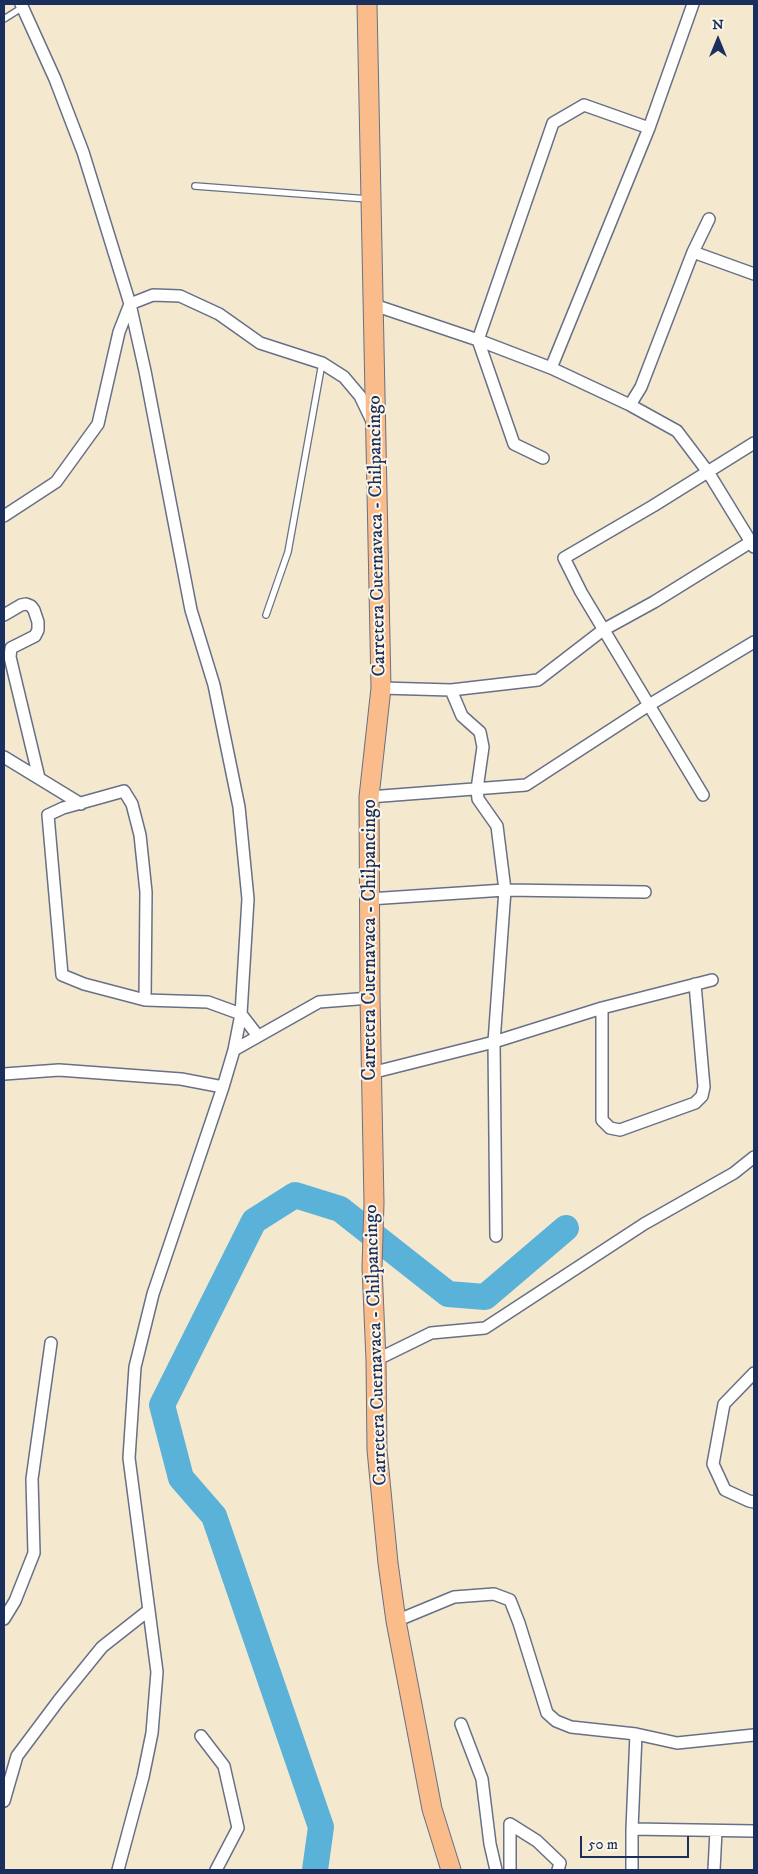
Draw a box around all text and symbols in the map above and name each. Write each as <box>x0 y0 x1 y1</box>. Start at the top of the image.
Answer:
north arrow <box>693 15 743 65</box>
text: N <box>712 16 724 34</box>
street label: Carretera Cuernavaca - Chilpancingo <box>364 395 392 677</box>
street label: Carretera Cuernavaca - Chilpancingo <box>360 799 382 1081</box>
street label: Carretera Cuernavaca - Chilpancingo <box>361 1204 393 1486</box>
scale bar <box>583 1826 692 1858</box>
text: 50 m <box>588 1835 618 1854</box>

